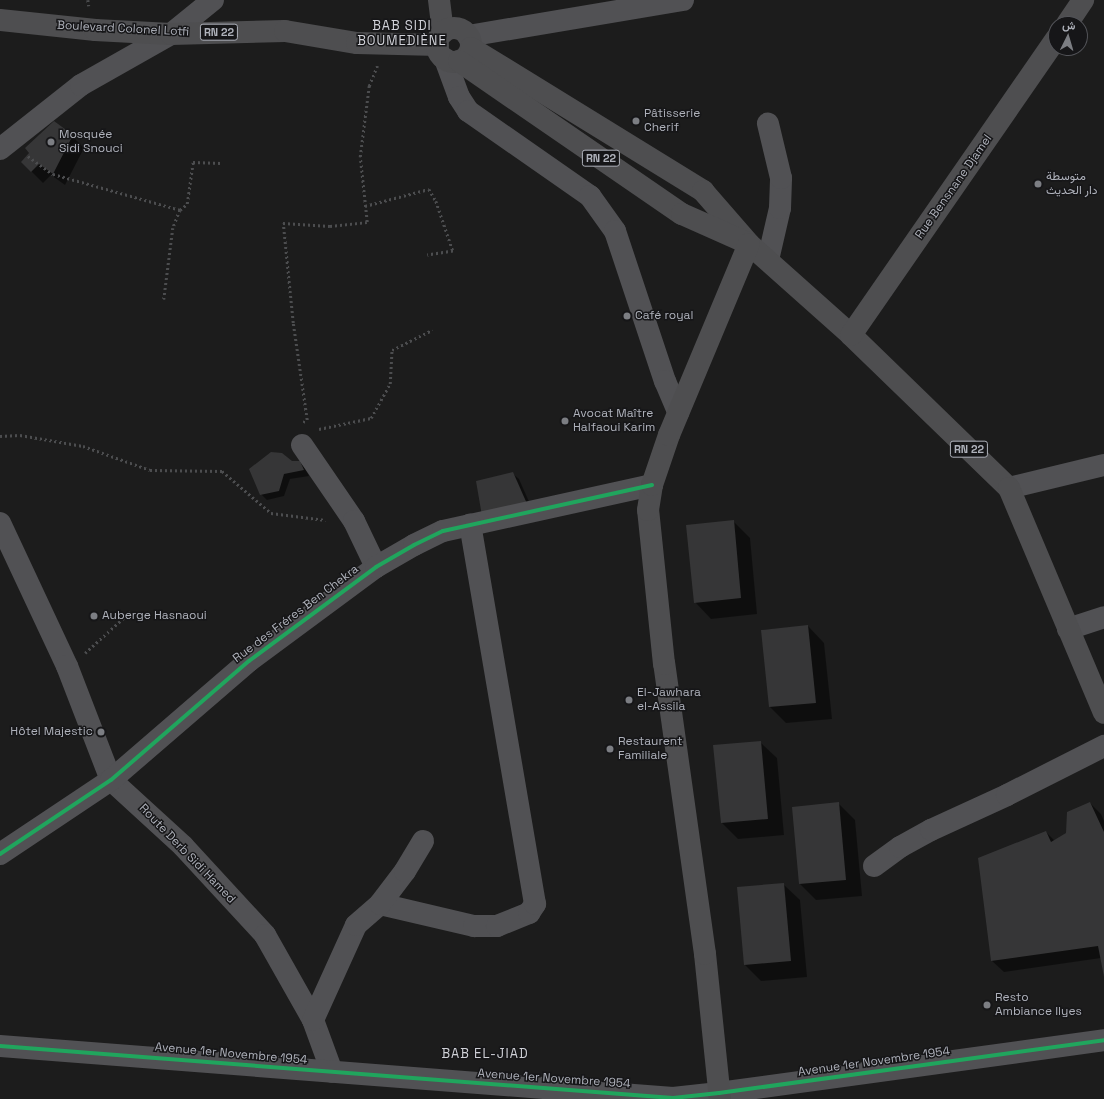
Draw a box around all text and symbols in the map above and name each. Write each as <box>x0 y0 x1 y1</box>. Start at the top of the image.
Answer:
north arrow <box>1048 16 1088 56</box>
text: ش <box>1062 17 1076 33</box>
street label: Boulevard Colonel Lotfi <box>57 18 189 40</box>
district label: BAB SIDI BOUMEDIÈNE <box>357 19 447 50</box>
road number: RN 22 <box>199 23 239 41</box>
place label: Pâtisserie Cherif <box>644 107 700 135</box>
marker: Pâtisserie Cherif <box>631 116 641 126</box>
place label: Mosquée Sidi Snouci <box>59 128 123 156</box>
street label: Rue Bensnane Djamel <box>913 132 995 242</box>
marker: Mosquée Sidi Snouci <box>46 137 56 147</box>
road number: RN 22 <box>581 149 621 167</box>
place label: متوسطة دار الحديث <box>1046 170 1097 198</box>
marker: متوسطة دار الحديث <box>1033 179 1043 189</box>
place label: Café royal <box>635 309 693 323</box>
marker: Café royal <box>622 311 632 321</box>
place label: Avocat Maître Halfaoui Karim <box>573 407 655 435</box>
marker: Avocat Maître Halfaoui Karim <box>560 416 570 426</box>
road number: RN 22 <box>949 440 989 458</box>
street label: Rue des Fréres Ben Chekra <box>230 562 362 666</box>
place label: Auberge Hasnaoui <box>102 609 207 623</box>
marker: Auberge Hasnaoui <box>89 611 99 621</box>
place label: El-Jawhara el-Assila <box>637 686 701 714</box>
marker: El-Jawhara el-Assila <box>624 695 634 705</box>
place label: Hôtel Majestic <box>10 725 93 739</box>
marker: Hôtel Majestic <box>96 727 106 737</box>
place label: Restaurent Familiale <box>618 735 683 763</box>
marker: Restaurent Familiale <box>605 744 615 754</box>
street label: Route Derb Sidi Hamed <box>136 801 238 907</box>
place label: Resto Ambiance Ilyes <box>995 991 1082 1019</box>
marker: Resto Ambiance Ilyes <box>982 1000 992 1010</box>
street label: Avenue 1er Novembre 1954 <box>154 1040 308 1068</box>
street label: Avenue 1er Novembre 1954 <box>797 1044 951 1080</box>
district label: BAB EL-JIAD <box>441 1046 529 1062</box>
street label: Avenue 1er Novembre 1954 <box>477 1066 631 1092</box>

